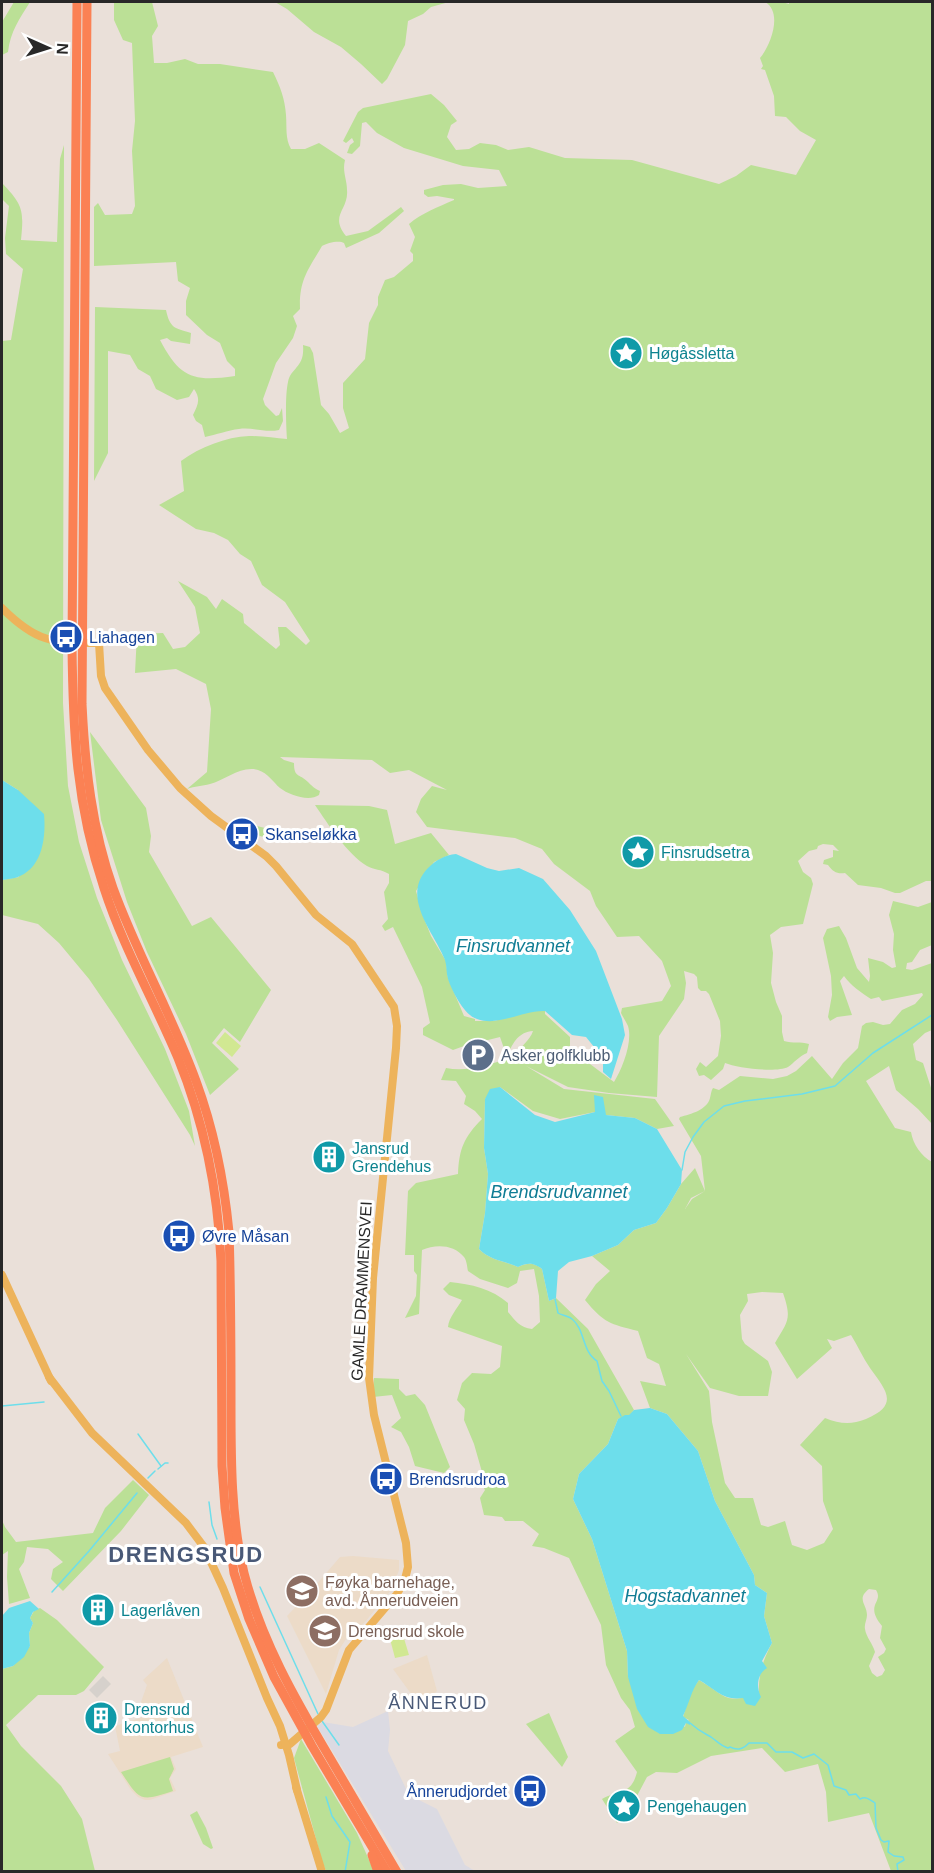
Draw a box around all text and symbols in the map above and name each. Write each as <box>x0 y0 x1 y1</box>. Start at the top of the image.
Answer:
north arrow <box>18 18 78 78</box>
text: N <box>54 43 71 55</box>
place icon: Høgåssletta <box>608 335 644 371</box>
place label: Høgåssletta <box>649 345 734 362</box>
bus stop icon: Liahagen <box>48 619 84 655</box>
place label: Liahagen <box>89 629 155 646</box>
bus stop icon: Skanseløkka <box>224 816 260 852</box>
place label: Skanseløkka <box>265 826 357 843</box>
place icon: Finsrudsetra <box>620 834 656 870</box>
place label: Finsrudsetra <box>661 844 750 861</box>
water label: Finsrudvannet <box>456 936 571 956</box>
parking icon: Asker golfklubb <box>460 1037 496 1073</box>
place label: Asker golfklubb <box>501 1047 610 1064</box>
building icon: Jansrud Grendehus <box>311 1139 347 1175</box>
place label: Jansrud Grendehus <box>352 1140 431 1175</box>
water label: Brendsrudvannet <box>490 1182 629 1202</box>
street label: GAMLE DRAMMENSVEI <box>348 1201 375 1381</box>
bus stop icon: Øvre Måsan <box>161 1218 197 1254</box>
place label: Øvre Måsan <box>202 1228 289 1245</box>
bus stop icon: Brendsrudroa <box>368 1461 404 1497</box>
place label: Brendsrudroa <box>409 1471 506 1488</box>
district label: DRENGSRUD <box>108 1542 264 1567</box>
school or university icon: Føyka barnehage, avd. Ånnerudveien <box>284 1573 320 1609</box>
place label: Føyka barnehage, avd. Ånnerudveien <box>325 1574 458 1609</box>
water label: Hogstadvannet <box>624 1586 747 1606</box>
building icon: Lagerlåven <box>80 1592 116 1628</box>
place label: Lagerlåven <box>121 1602 200 1619</box>
school or university icon: Drengsrud skole <box>307 1613 343 1649</box>
place label: Drengsrud skole <box>348 1623 465 1640</box>
district label: ÅNNERUD <box>388 1693 488 1713</box>
building icon: Drensrud kontorhus <box>83 1700 119 1736</box>
place label: Drensrud kontorhus <box>124 1701 194 1736</box>
bus stop icon: Ånnerudjordet <box>512 1773 548 1809</box>
place label: Ånnerudjordet <box>406 1782 508 1800</box>
place icon: Pengehaugen <box>606 1788 642 1824</box>
place label: Pengehaugen <box>647 1798 747 1815</box>

